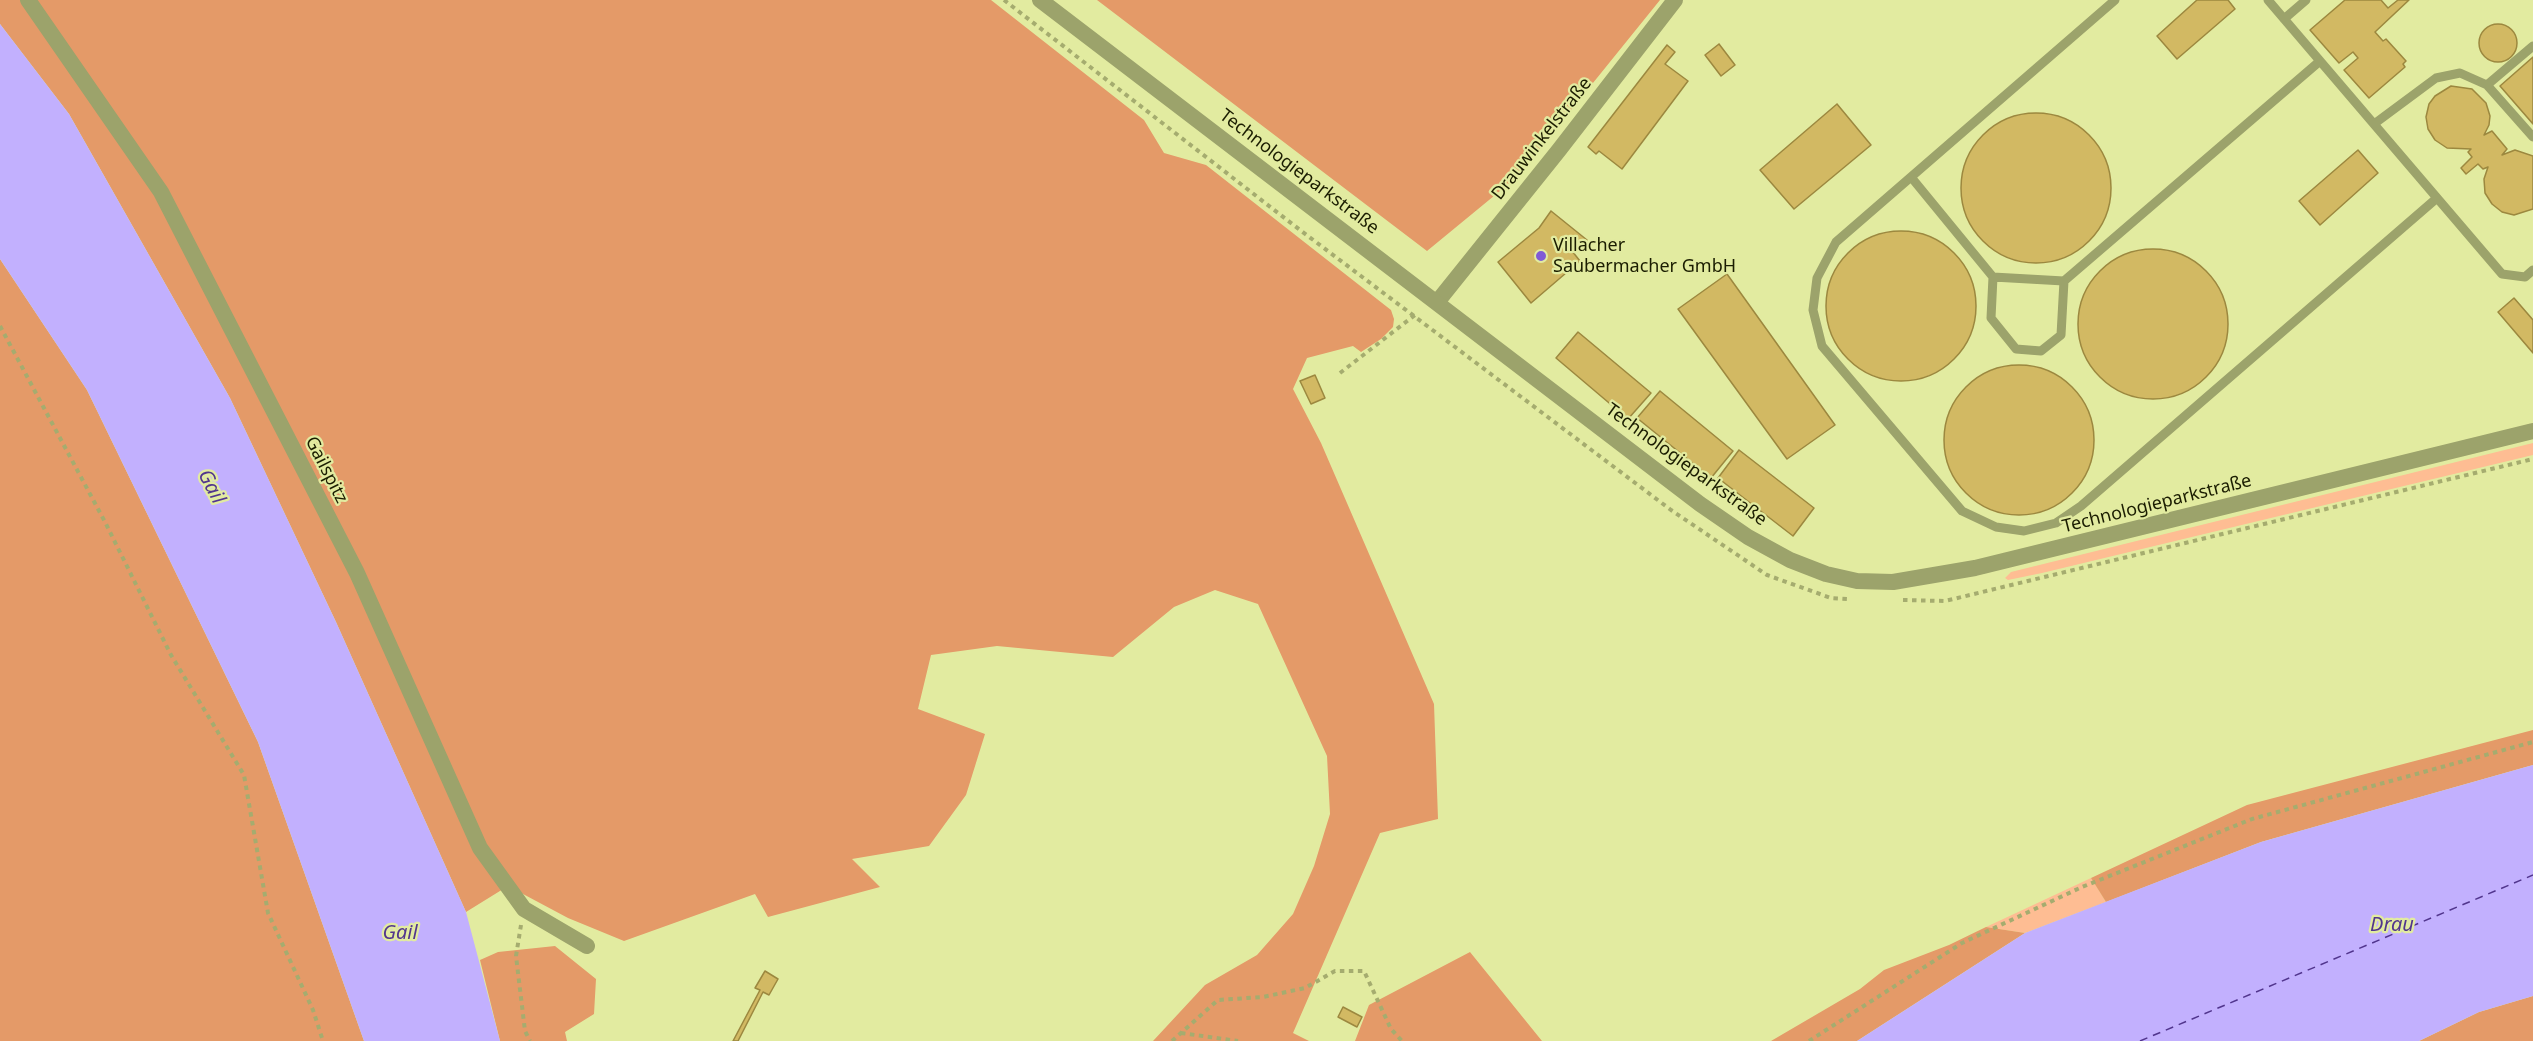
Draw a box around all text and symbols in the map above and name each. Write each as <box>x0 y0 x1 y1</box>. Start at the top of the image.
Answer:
street label: Drauwinkelstraße <box>1487 73 1597 205</box>
street label: Technologieparkstraße <box>1215 105 1383 239</box>
place label: Villacher Saubermacher GmbH <box>1553 235 1736 278</box>
marker: Villacher Saubermacher GmbH <box>1534 249 1548 263</box>
street label: Technologieparkstraße <box>1601 399 1771 531</box>
street label: Gailspitz <box>300 433 352 507</box>
water label: Gail <box>192 466 230 508</box>
street label: Technologieparkstraße <box>2060 470 2254 538</box>
water label: Drau <box>2370 913 2414 937</box>
water label: Gail <box>382 921 418 945</box>

